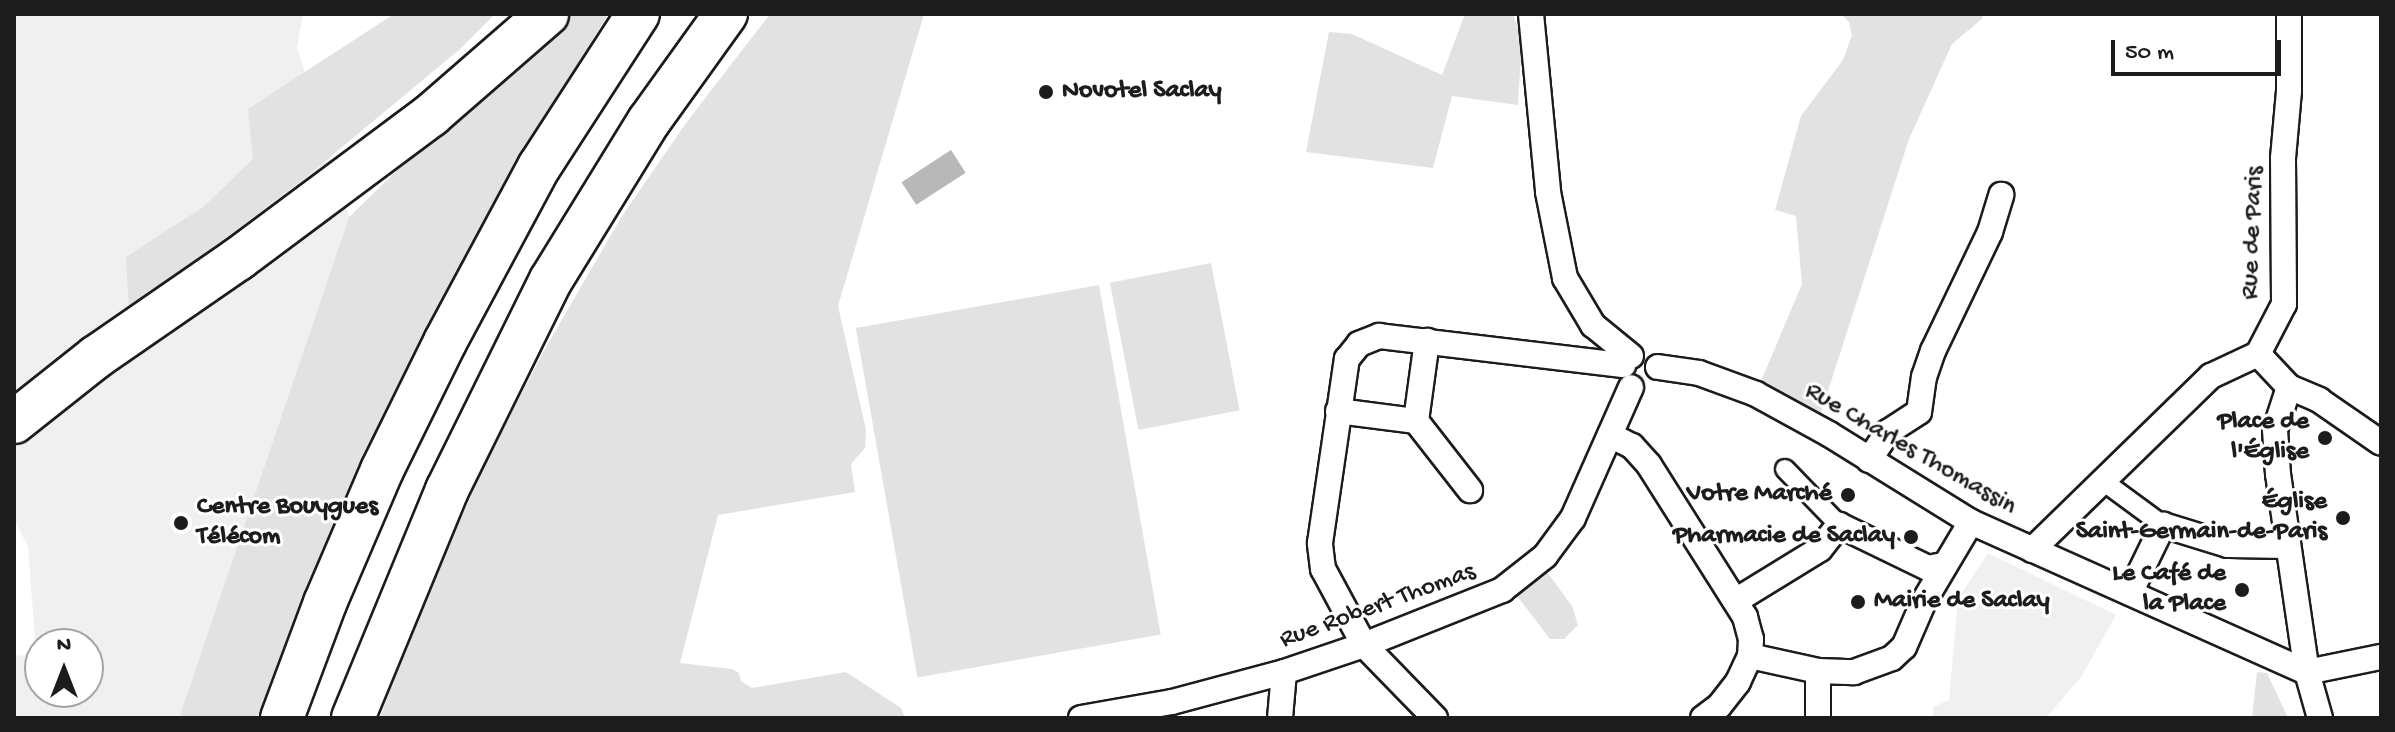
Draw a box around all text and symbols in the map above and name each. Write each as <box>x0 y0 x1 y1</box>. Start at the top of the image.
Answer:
scale bar <box>2115 24 2285 74</box>
text: 50 m <box>2125 39 2174 68</box>
place label: Novotel Saclay <box>1062 76 1222 108</box>
marker: Novotel Saclay <box>1037 83 1055 101</box>
street label: Rue de Paris <box>2236 166 2272 300</box>
street label: Rue Charles Thomassin <box>1799 377 2021 523</box>
place label: Place de l'Église <box>2217 407 2309 468</box>
marker: Place de l'Église <box>2316 429 2334 447</box>
place label: Votre Marché <box>1687 479 1832 511</box>
marker: Votre Marché <box>1839 486 1857 504</box>
place label: Église Saint-Germain-de-Paris <box>2076 487 2327 548</box>
place label: Centre Bouygues Télécom <box>197 492 378 554</box>
marker: Église Saint-Germain-de-Paris <box>2334 509 2352 527</box>
marker: Centre Bouygues Télécom <box>172 514 190 532</box>
place label: Pharmacie de Saclay <box>1673 521 1895 553</box>
marker: Pharmacie de Saclay <box>1902 528 1920 546</box>
street label: Rue Robert Thomas <box>1276 557 1480 657</box>
place label: Le Café de la Place <box>2112 559 2226 620</box>
marker: Le Café de la Place <box>2233 581 2251 599</box>
place label: Mairie de Saclay <box>1874 586 2050 618</box>
marker: Mairie de Saclay <box>1849 593 1867 611</box>
north arrow <box>24 628 104 708</box>
text: N <box>57 633 71 659</box>

